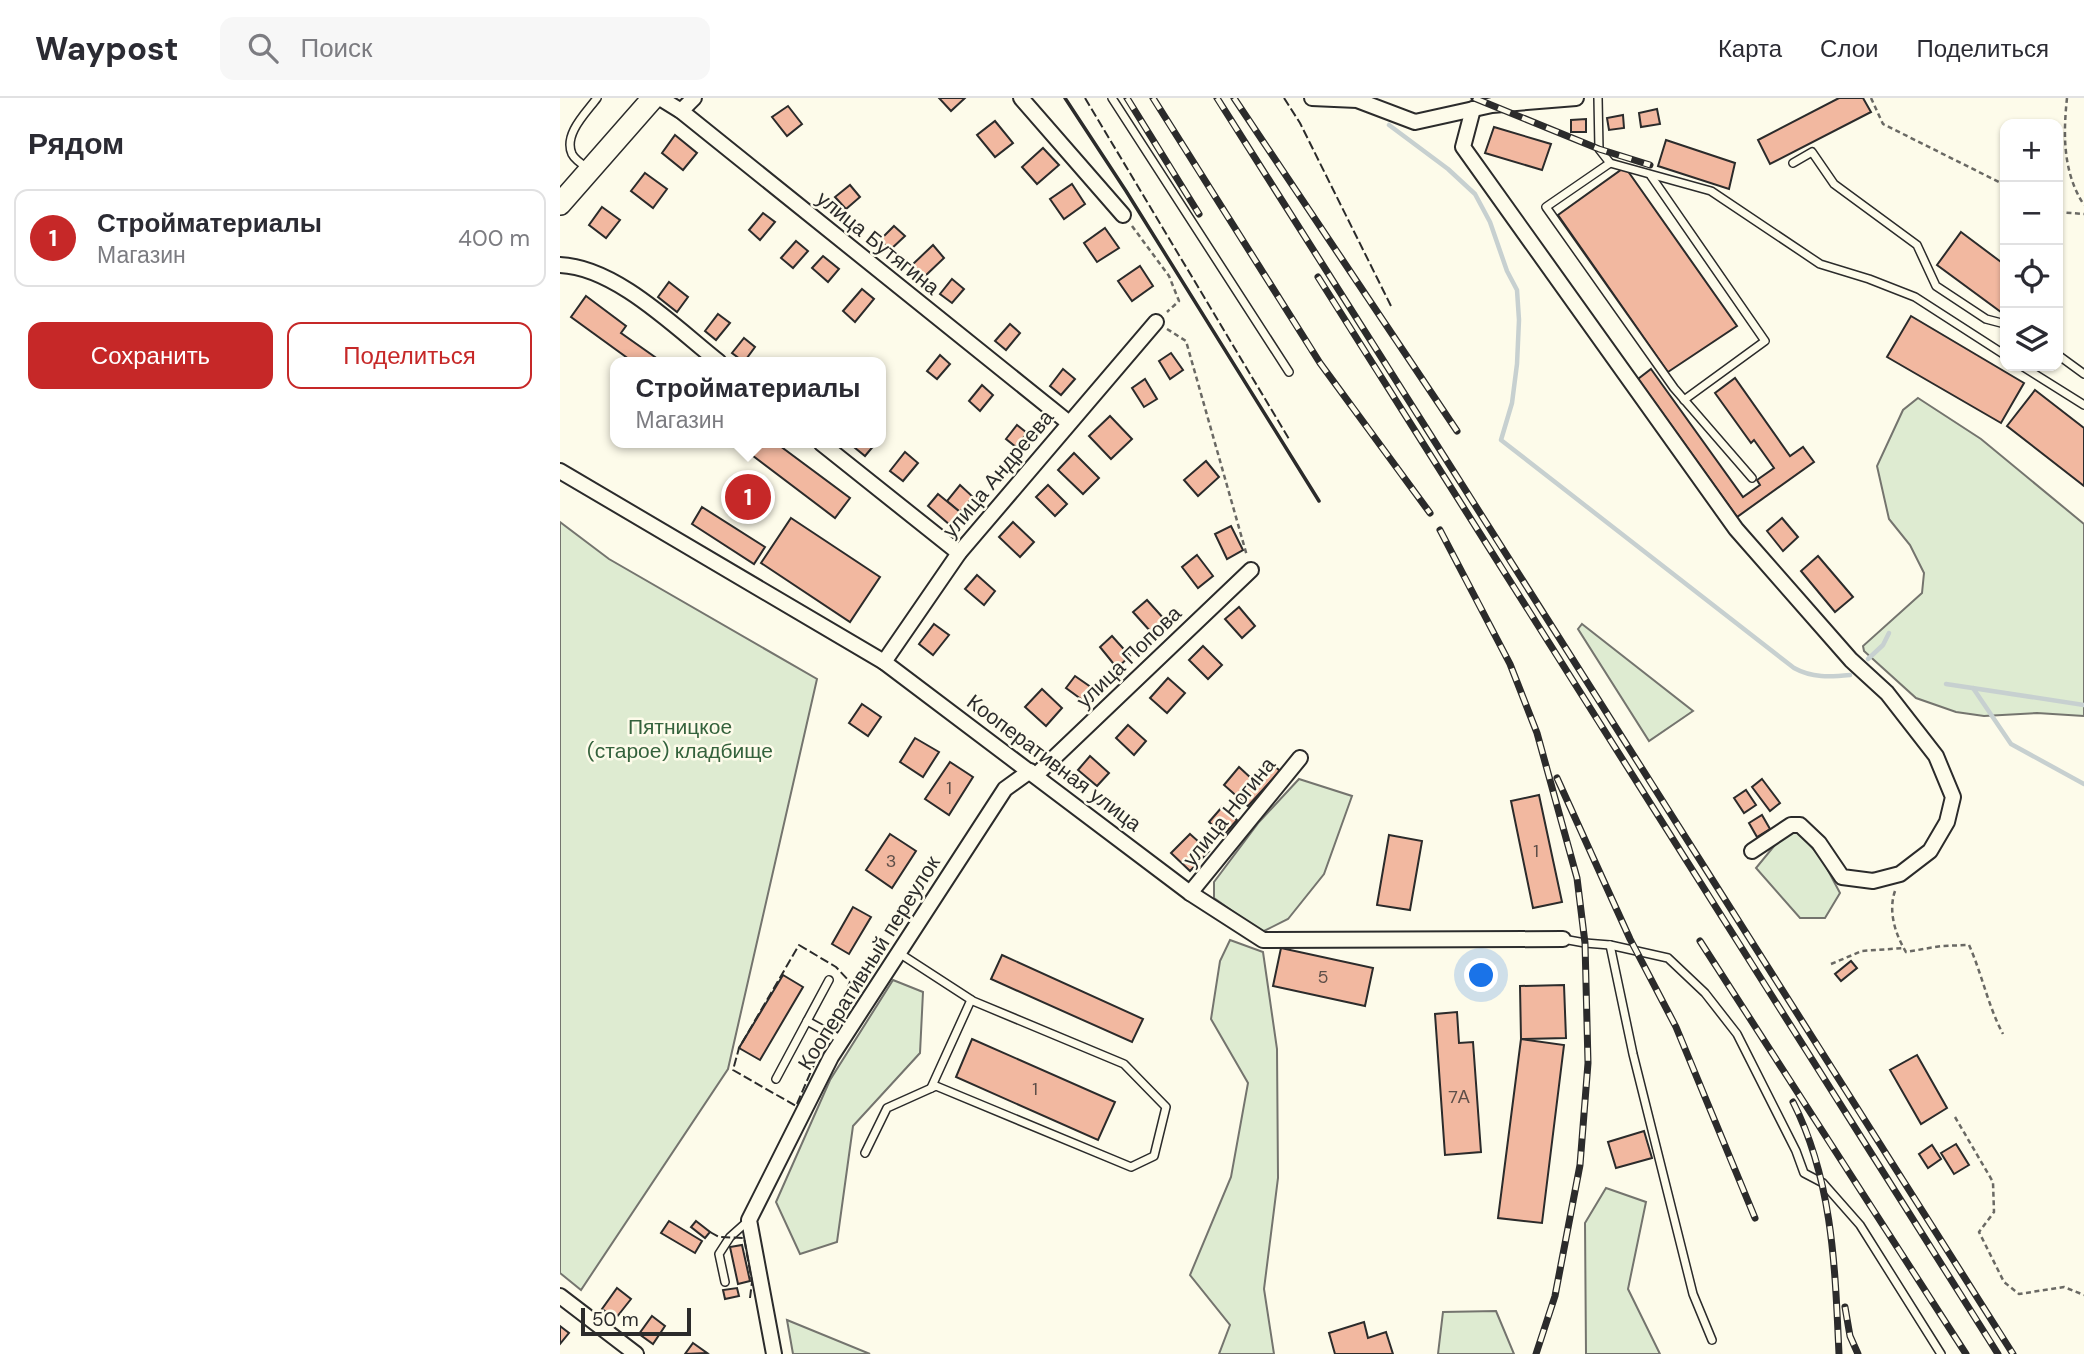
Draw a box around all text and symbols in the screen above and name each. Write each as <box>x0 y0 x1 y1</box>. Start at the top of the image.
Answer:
search box <box>220 17 710 80</box>
text: Waypost <box>35 27 178 70</box>
icon: search <box>244 29 282 67</box>
text: Поиск <box>300 31 372 65</box>
text: Карта <box>1718 33 1782 64</box>
text: Слои <box>1820 33 1878 64</box>
text: Поделиться <box>1916 33 2049 64</box>
map controls <box>2000 119 2063 371</box>
button: + <box>2000 119 2063 182</box>
text: Рядом <box>28 124 124 163</box>
button: − <box>2000 182 2063 245</box>
street label: улица Бутягина <box>811 185 946 302</box>
text: Стройматериалы <box>97 206 322 240</box>
text: 1 <box>49 223 57 253</box>
text: 400 m <box>458 223 530 253</box>
text: Магазин <box>97 240 186 270</box>
button: locate <box>2000 245 2063 308</box>
button: layers <box>2000 308 2063 371</box>
button: Сохранить <box>28 322 273 389</box>
button: Поделиться <box>287 322 532 389</box>
popup <box>610 357 886 448</box>
text: Стройматериалы <box>636 371 860 405</box>
street label: улица Андреева <box>936 404 1060 544</box>
text: Магазин <box>636 405 724 435</box>
pin: 1 <box>725 471 771 523</box>
street label: улица Попова <box>1070 600 1188 714</box>
street label: Кооперативная улица <box>961 688 1147 838</box>
park label: Пятницкое (старое) кладбище <box>587 713 773 765</box>
street label: улица Ногина <box>1176 751 1282 872</box>
house number: 1 <box>946 776 952 800</box>
house number: 1 <box>1533 839 1539 863</box>
house number: 3 <box>886 849 896 873</box>
street label: Кооперативный переулок <box>792 850 947 1075</box>
your location <box>1464 958 1498 992</box>
house number: 5 <box>1318 965 1328 989</box>
house number: 1 <box>1032 1077 1038 1101</box>
house number: 7А <box>1448 1085 1470 1109</box>
scale bar <box>581 1305 691 1337</box>
text: 50 m <box>592 1307 639 1332</box>

